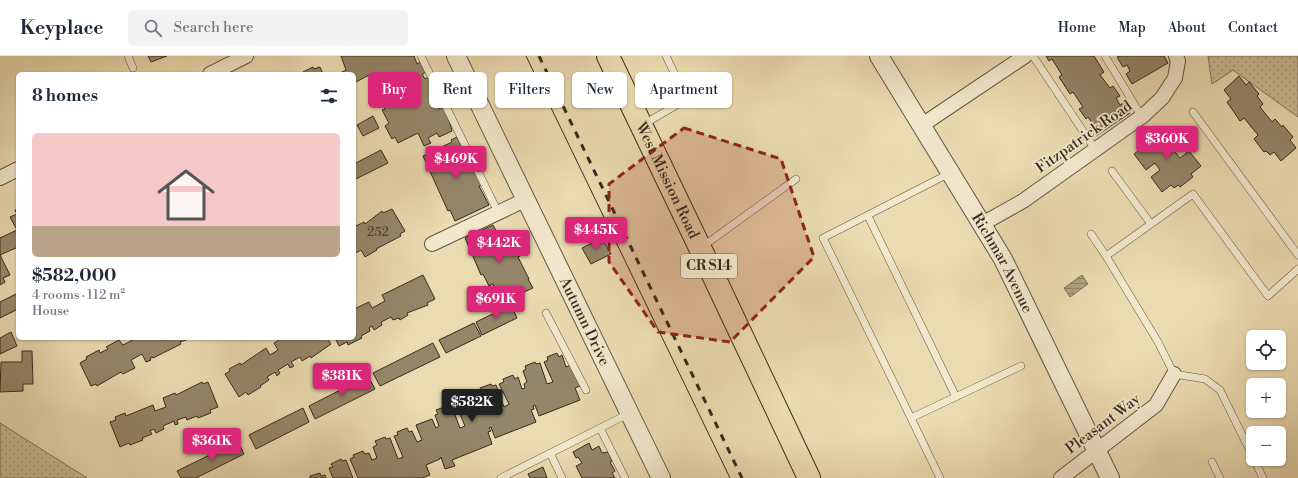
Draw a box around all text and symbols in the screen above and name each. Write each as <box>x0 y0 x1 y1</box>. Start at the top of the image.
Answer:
search box <box>128 10 408 46</box>
text: Keyplace <box>20 16 104 40</box>
icon: search <box>142 17 164 39</box>
text: Search here <box>174 18 254 37</box>
text: Home <box>1058 19 1096 37</box>
text: Map <box>1118 19 1146 37</box>
text: About <box>1168 19 1206 37</box>
text: Contact <box>1228 19 1278 37</box>
chip: Buy <box>368 72 421 108</box>
chip: Rent <box>429 72 487 108</box>
chip: Filters <box>495 72 564 108</box>
chip: New <box>572 72 627 108</box>
chip: Apartment <box>635 72 732 108</box>
text: 8 homes <box>32 85 98 107</box>
icon: filters <box>318 85 340 107</box>
street label: Fitzpatrick Road <box>1032 96 1136 177</box>
street label: West Mission Road <box>631 118 704 242</box>
pin: $360K <box>1139 126 1195 160</box>
text: $360K <box>1145 131 1189 147</box>
pin: $469K <box>428 146 484 180</box>
text: $469K <box>434 151 478 167</box>
icon: home <box>150 159 222 231</box>
street label: Richmar Avenue <box>967 209 1037 316</box>
pin: $445K <box>568 217 624 251</box>
text: $445K <box>574 222 618 238</box>
house number: 252 <box>367 224 389 240</box>
pin: $442K <box>471 230 527 264</box>
text: $442K <box>477 235 521 251</box>
road number: CR S14 <box>681 254 737 278</box>
text: $582,000 <box>32 265 116 287</box>
street label: Autumn Drive <box>555 273 614 369</box>
pin: $691K <box>468 286 524 320</box>
text: 4 rooms · 112 m² <box>32 287 125 303</box>
text: $691K <box>476 291 516 307</box>
text: House <box>32 303 69 319</box>
map controls <box>1246 330 1286 466</box>
button: locate <box>1246 330 1286 370</box>
pin: $381K <box>314 363 370 397</box>
text: $381K <box>322 368 362 384</box>
button: + <box>1246 378 1286 418</box>
pin: $582K <box>444 389 500 423</box>
street label: Pleasant Way <box>1062 389 1145 458</box>
text: $582K <box>451 394 493 410</box>
button: − <box>1246 426 1286 466</box>
pin: $361K <box>184 428 240 462</box>
text: $361K <box>192 433 232 449</box>

